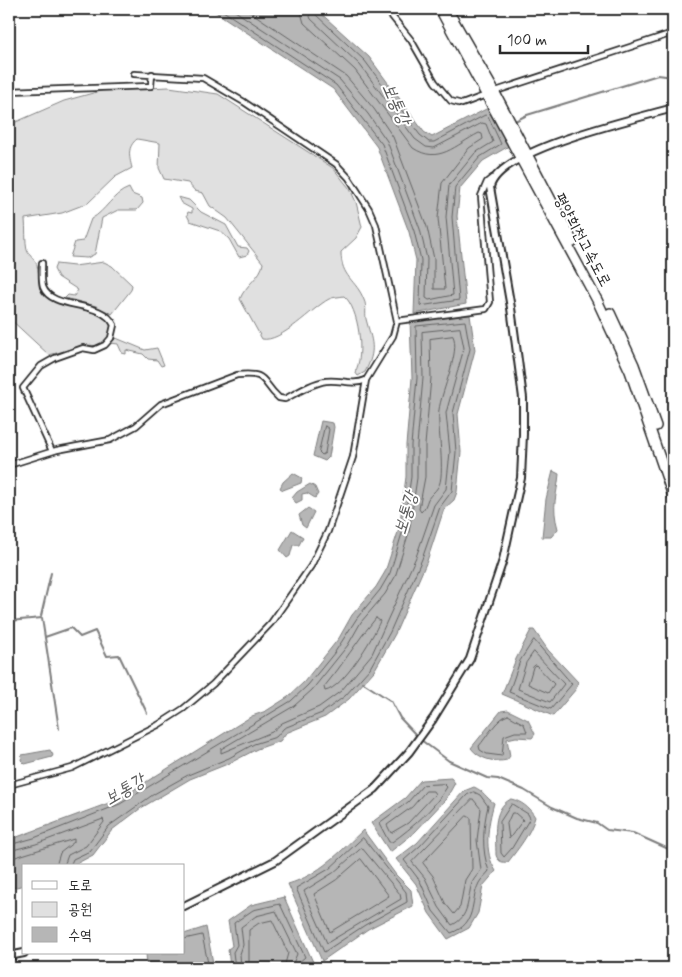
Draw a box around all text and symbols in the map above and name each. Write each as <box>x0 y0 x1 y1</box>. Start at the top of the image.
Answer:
scale bar <box>500 22 587 54</box>
text: 100 m <box>507 31 547 51</box>
water label: 보통강 <box>376 79 417 131</box>
street label: 평양희천고속도로 <box>549 190 615 290</box>
water label: 보통강 <box>388 486 425 537</box>
water label: 보통강 <box>100 767 152 811</box>
legend <box>22 864 185 954</box>
text: 도로 <box>68 876 92 896</box>
text: 공원 <box>68 900 92 920</box>
text: 수역 <box>68 926 92 946</box>

